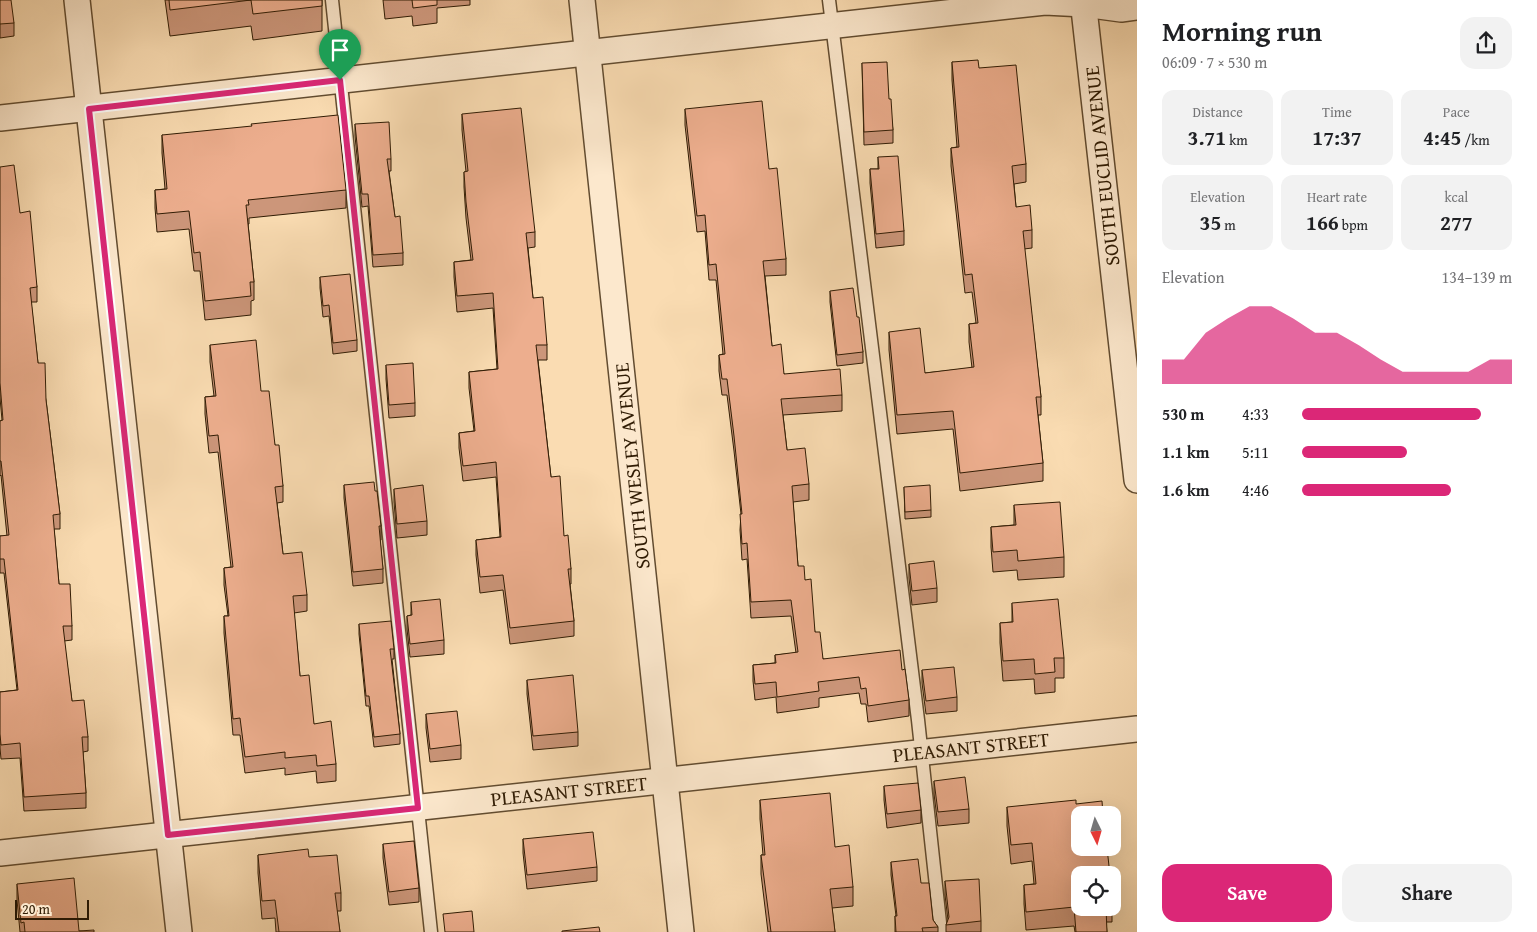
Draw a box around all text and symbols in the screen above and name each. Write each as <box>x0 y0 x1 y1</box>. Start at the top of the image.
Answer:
text: Morning run <box>1162 10 1322 51</box>
button: share <box>1460 17 1512 69</box>
pin <box>319 29 361 80</box>
icon: arrive <box>326 36 354 64</box>
text: 06:09 · 7 × 530 m <box>1162 50 1267 74</box>
street label: SOUTH EUCLID AVENUE <box>1077 65 1126 267</box>
text: Distance <box>1193 102 1243 122</box>
text: Time <box>1322 102 1352 122</box>
text: Pace <box>1443 102 1470 122</box>
text: 3.71 <box>1188 122 1226 153</box>
text: 17:37 <box>1312 122 1362 153</box>
text: 4:45 <box>1423 122 1462 153</box>
text: km <box>1226 130 1248 150</box>
text: /km <box>1462 130 1490 150</box>
text: Elevation <box>1190 187 1245 207</box>
text: Heart rate <box>1307 187 1367 207</box>
text: kcal <box>1444 187 1468 207</box>
text: 35 <box>1200 207 1221 238</box>
text: 166 <box>1306 207 1339 238</box>
text: 277 <box>1440 207 1473 238</box>
text: m <box>1221 215 1236 235</box>
text: bpm <box>1339 215 1368 235</box>
text: Elevation <box>1162 265 1225 289</box>
text: 134–139 m <box>1442 265 1512 289</box>
street label: SOUTH WESLEY AVENUE <box>606 361 657 571</box>
text: 530 m <box>1162 402 1204 426</box>
text: 4:33 <box>1242 402 1269 426</box>
text: 1.1 km <box>1162 440 1209 464</box>
text: 5:11 <box>1242 440 1269 464</box>
text: 1.6 km <box>1162 478 1209 502</box>
text: 4:46 <box>1242 478 1269 502</box>
street label: PLEASANT STREET <box>891 724 1051 769</box>
street label: PLEASANT STREET <box>489 768 649 813</box>
north arrow <box>1071 806 1121 856</box>
map controls <box>1071 806 1121 916</box>
button: Save <box>1162 864 1332 922</box>
button: Share <box>1342 864 1512 922</box>
button: locate <box>1071 866 1121 916</box>
scale bar <box>15 897 89 920</box>
text: 20 m <box>22 899 50 919</box>

